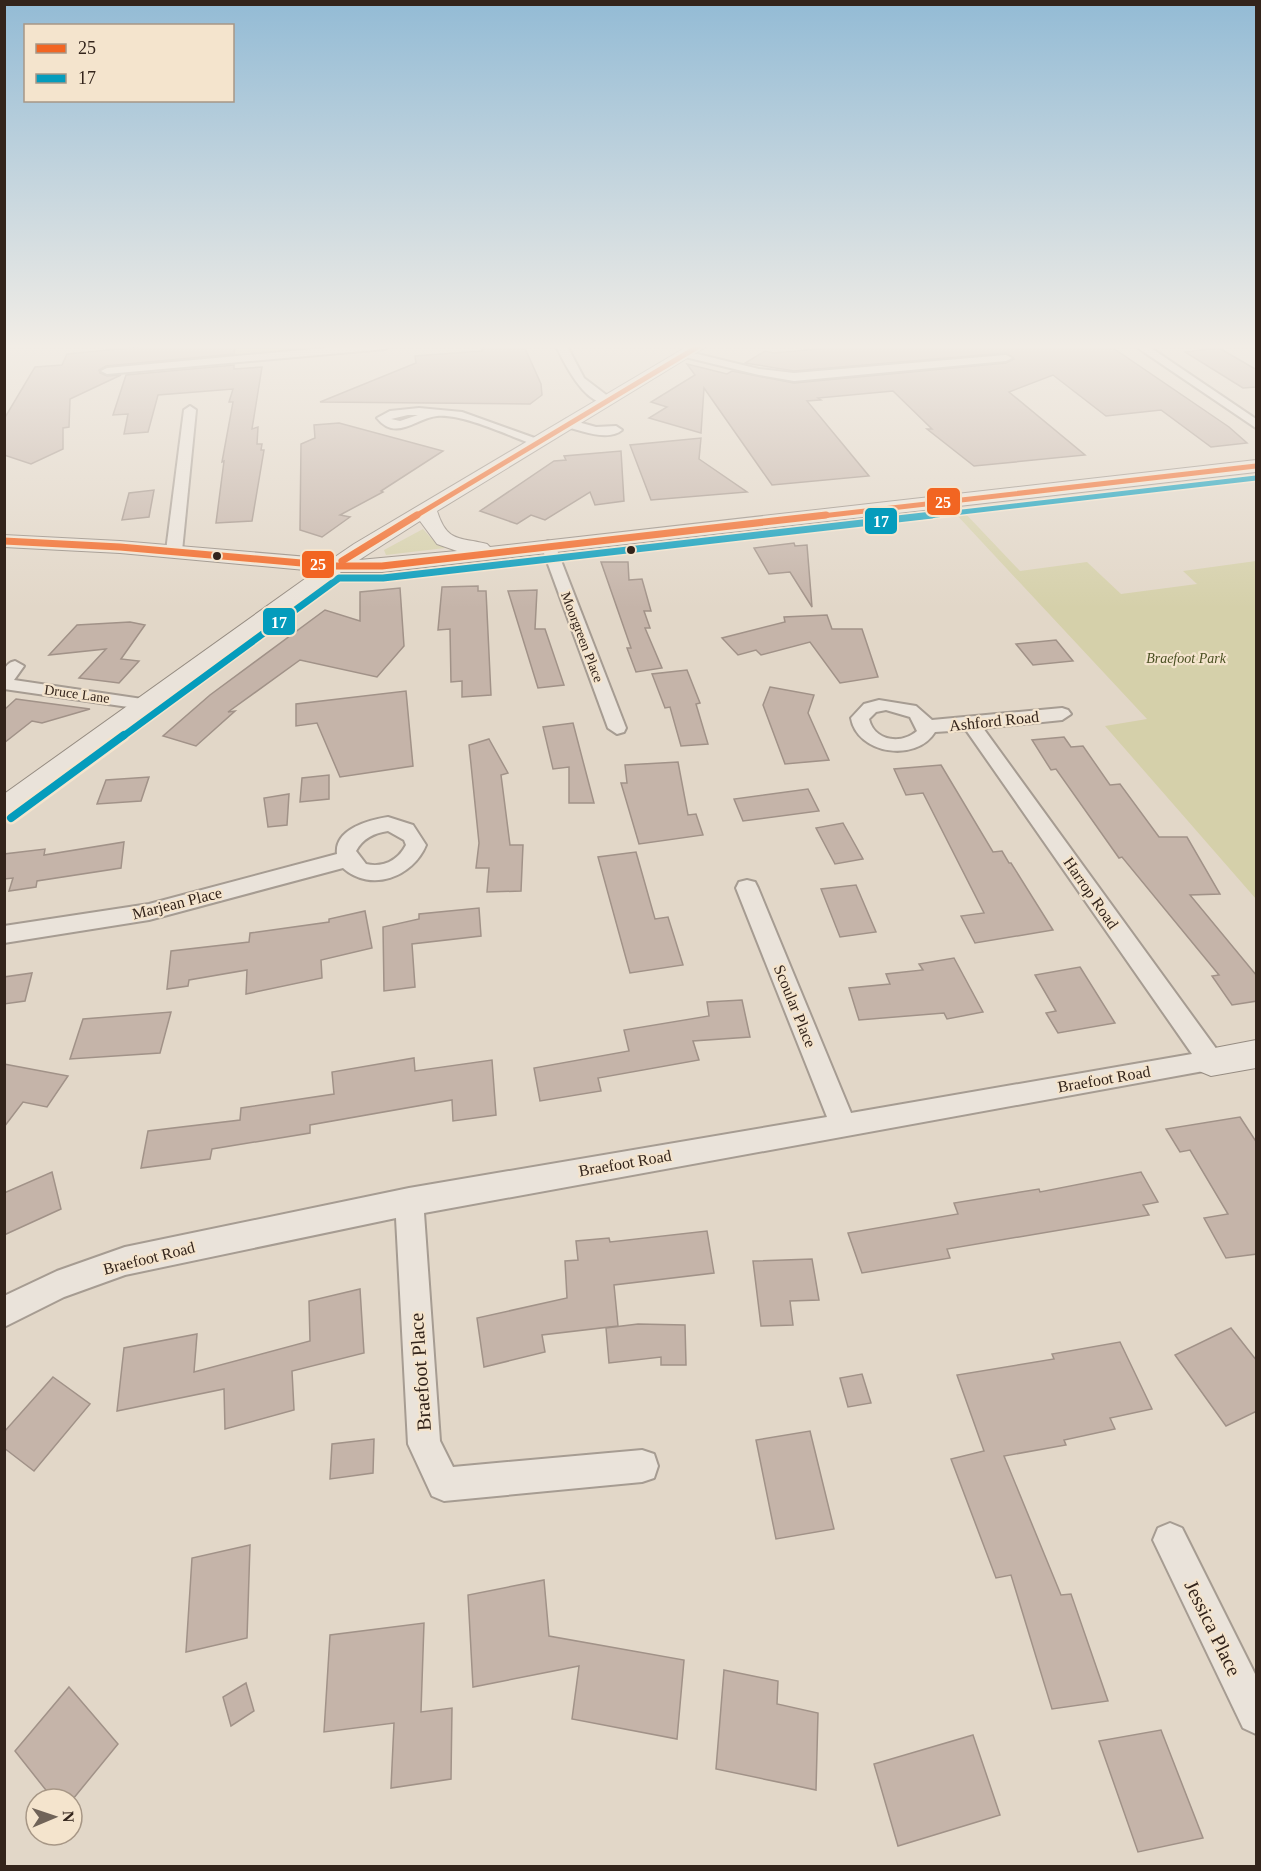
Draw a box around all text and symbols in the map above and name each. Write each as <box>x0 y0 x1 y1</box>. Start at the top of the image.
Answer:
legend <box>24 24 234 102</box>
text: 25 <box>78 38 96 58</box>
text: 17 <box>78 68 96 88</box>
line badge: 25 <box>926 487 961 516</box>
text: 25 <box>935 494 951 511</box>
line badge: 17 <box>864 507 898 535</box>
text: 17 <box>873 513 889 530</box>
unlabelled marker <box>625 544 637 556</box>
unlabelled marker <box>211 550 223 562</box>
line badge: 25 <box>301 550 335 579</box>
text: 25 <box>310 556 326 573</box>
street label: Moorgreen Place <box>558 590 606 684</box>
line badge: 17 <box>262 607 296 636</box>
text: 17 <box>271 614 287 631</box>
park label: Braefoot Park <box>1146 651 1227 666</box>
street label: Druce Lane <box>43 682 111 706</box>
street label: Ashford Road <box>948 708 1040 734</box>
street label: Harrop Road <box>1059 854 1122 932</box>
street label: Marjean Place <box>130 884 224 923</box>
street label: Scoular Place <box>771 962 819 1050</box>
street label: Braefoot Road <box>1056 1062 1152 1096</box>
street label: Braefoot Road <box>577 1146 673 1180</box>
street label: Braefoot Road <box>101 1238 197 1278</box>
street label: Braefoot Place <box>405 1312 435 1432</box>
street label: Jessica Place <box>1180 1577 1246 1680</box>
north arrow <box>24 1787 84 1847</box>
text: N <box>60 1810 77 1823</box>

